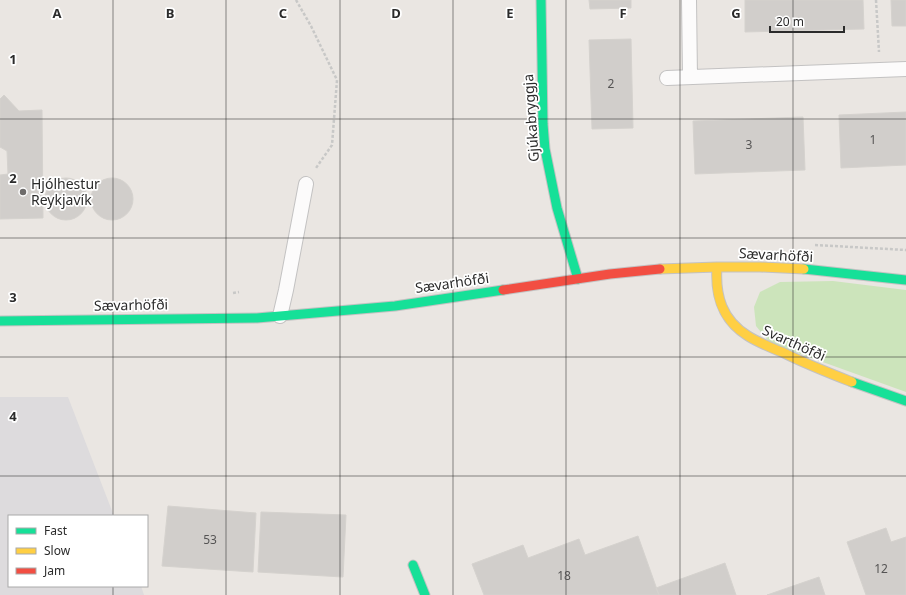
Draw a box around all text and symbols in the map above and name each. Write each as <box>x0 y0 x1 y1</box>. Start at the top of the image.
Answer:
text: A <box>53 4 62 22</box>
text: B <box>166 4 174 22</box>
text: C <box>279 4 287 22</box>
text: D <box>391 4 401 22</box>
text: E <box>506 4 514 22</box>
text: F <box>619 4 627 22</box>
text: G <box>731 4 741 22</box>
scale bar <box>770 8 844 34</box>
text: 20 m <box>776 13 804 30</box>
text: 1 <box>9 50 17 68</box>
street label: Gjúkabryggja <box>518 73 543 163</box>
house number: 2 <box>608 75 615 92</box>
house number: 1 <box>870 131 876 148</box>
house number: 3 <box>746 136 753 153</box>
text: 2 <box>9 169 17 187</box>
place label: Hjólhestur Reykjavík <box>31 174 100 209</box>
marker: Hjólhestur Reykjavík <box>18 187 28 197</box>
street label: Sævarhöfði <box>738 243 814 266</box>
street label: Sævarhöfði <box>414 268 490 297</box>
text: 3 <box>9 288 17 306</box>
street label: Sævarhöfði <box>94 294 168 315</box>
street label: Svarthöfði <box>760 320 829 365</box>
text: 4 <box>9 407 17 425</box>
legend <box>8 515 148 587</box>
text: Fast <box>44 522 68 539</box>
house number: 53 <box>203 531 217 548</box>
text: Slow <box>44 542 71 559</box>
house number: 12 <box>874 560 888 577</box>
text: Jam <box>43 562 65 579</box>
house number: 18 <box>557 567 571 584</box>

